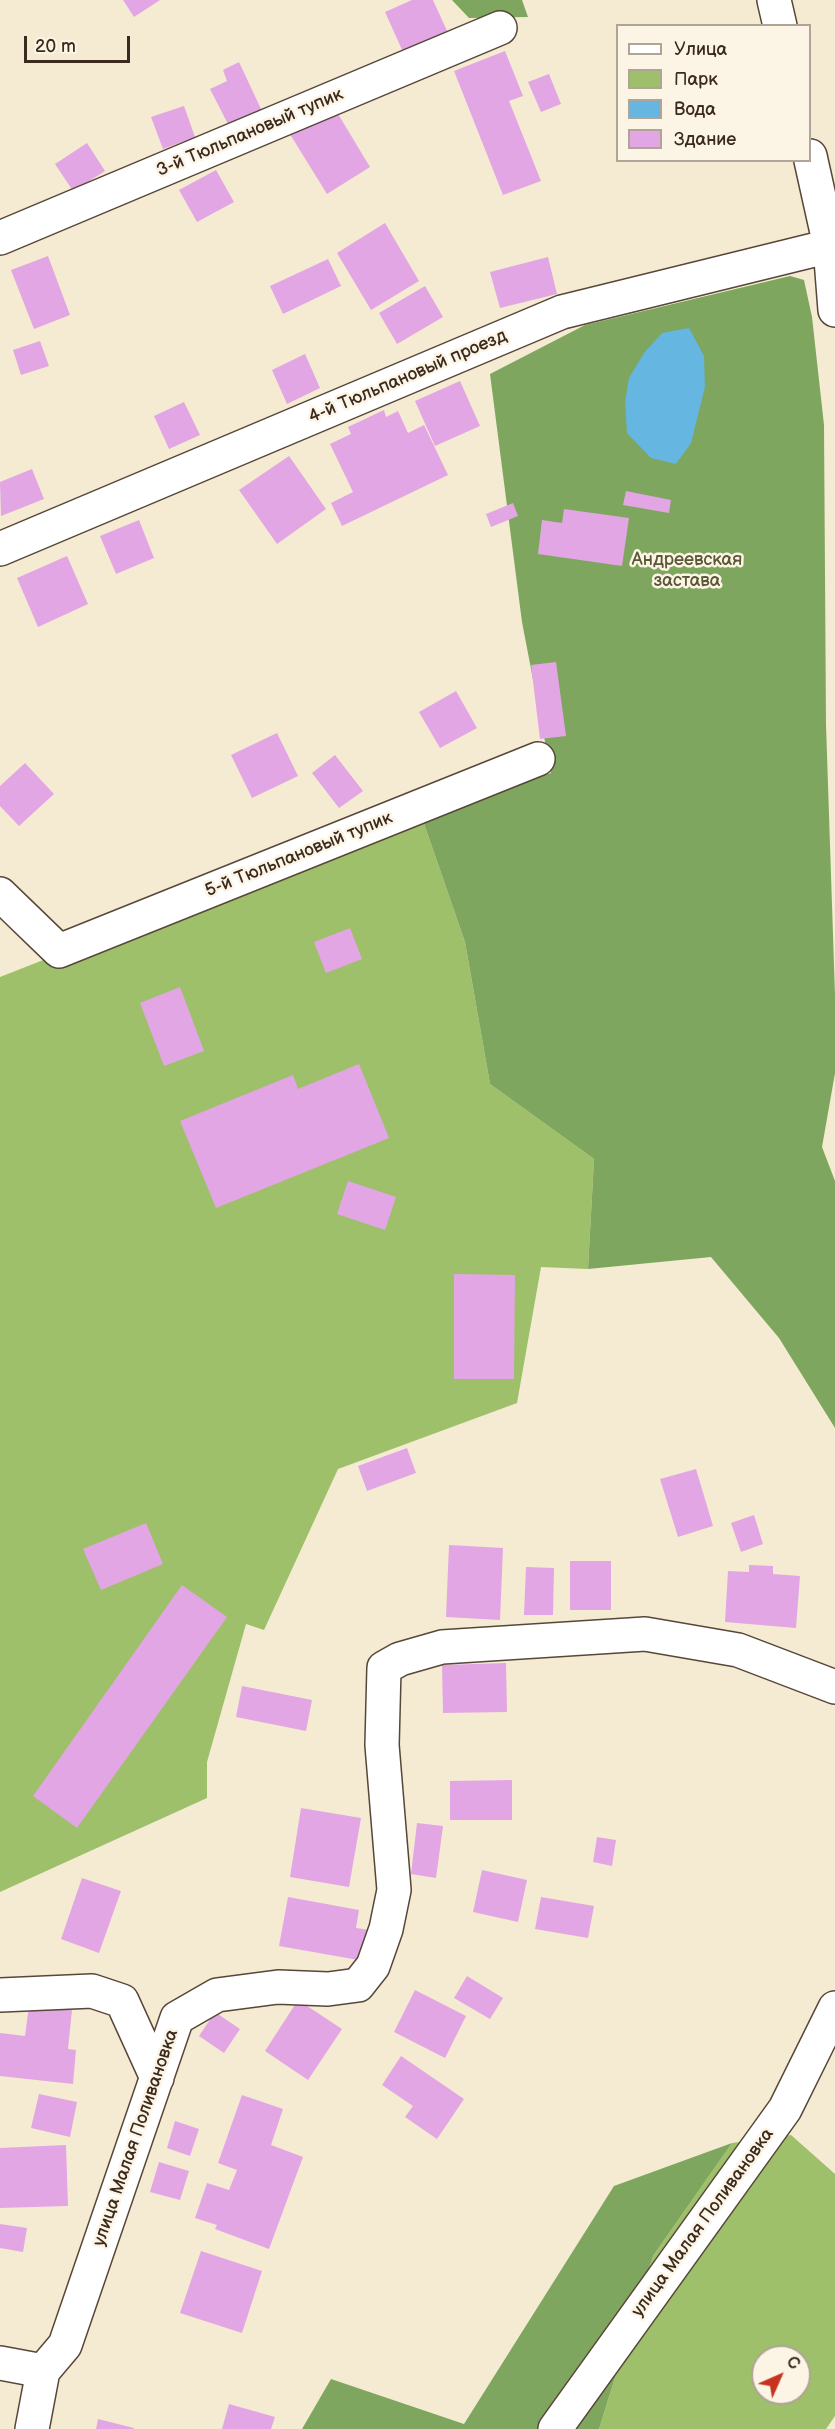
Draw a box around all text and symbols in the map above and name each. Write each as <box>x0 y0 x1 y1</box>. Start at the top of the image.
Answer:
scale bar <box>27 24 134 62</box>
legend <box>616 24 811 162</box>
text: 20 m <box>35 36 76 57</box>
text: Улица <box>674 39 727 60</box>
text: Парк <box>674 69 718 90</box>
street label: 3-й Тюльпановый тупик <box>154 84 346 182</box>
text: Вода <box>674 99 716 120</box>
text: Здание <box>674 129 736 150</box>
street label: 4-й Тюльпановый проезд <box>306 325 510 429</box>
park label: Андреевская застава <box>632 549 742 592</box>
street label: 5-й Тюльпановый тупик <box>202 808 396 902</box>
street label: улица Малая Поливановка <box>89 2027 183 2249</box>
street label: улица Малая Поливановка <box>627 2124 779 2322</box>
north arrow <box>751 2345 811 2405</box>
text: С <box>782 2353 803 2374</box>

